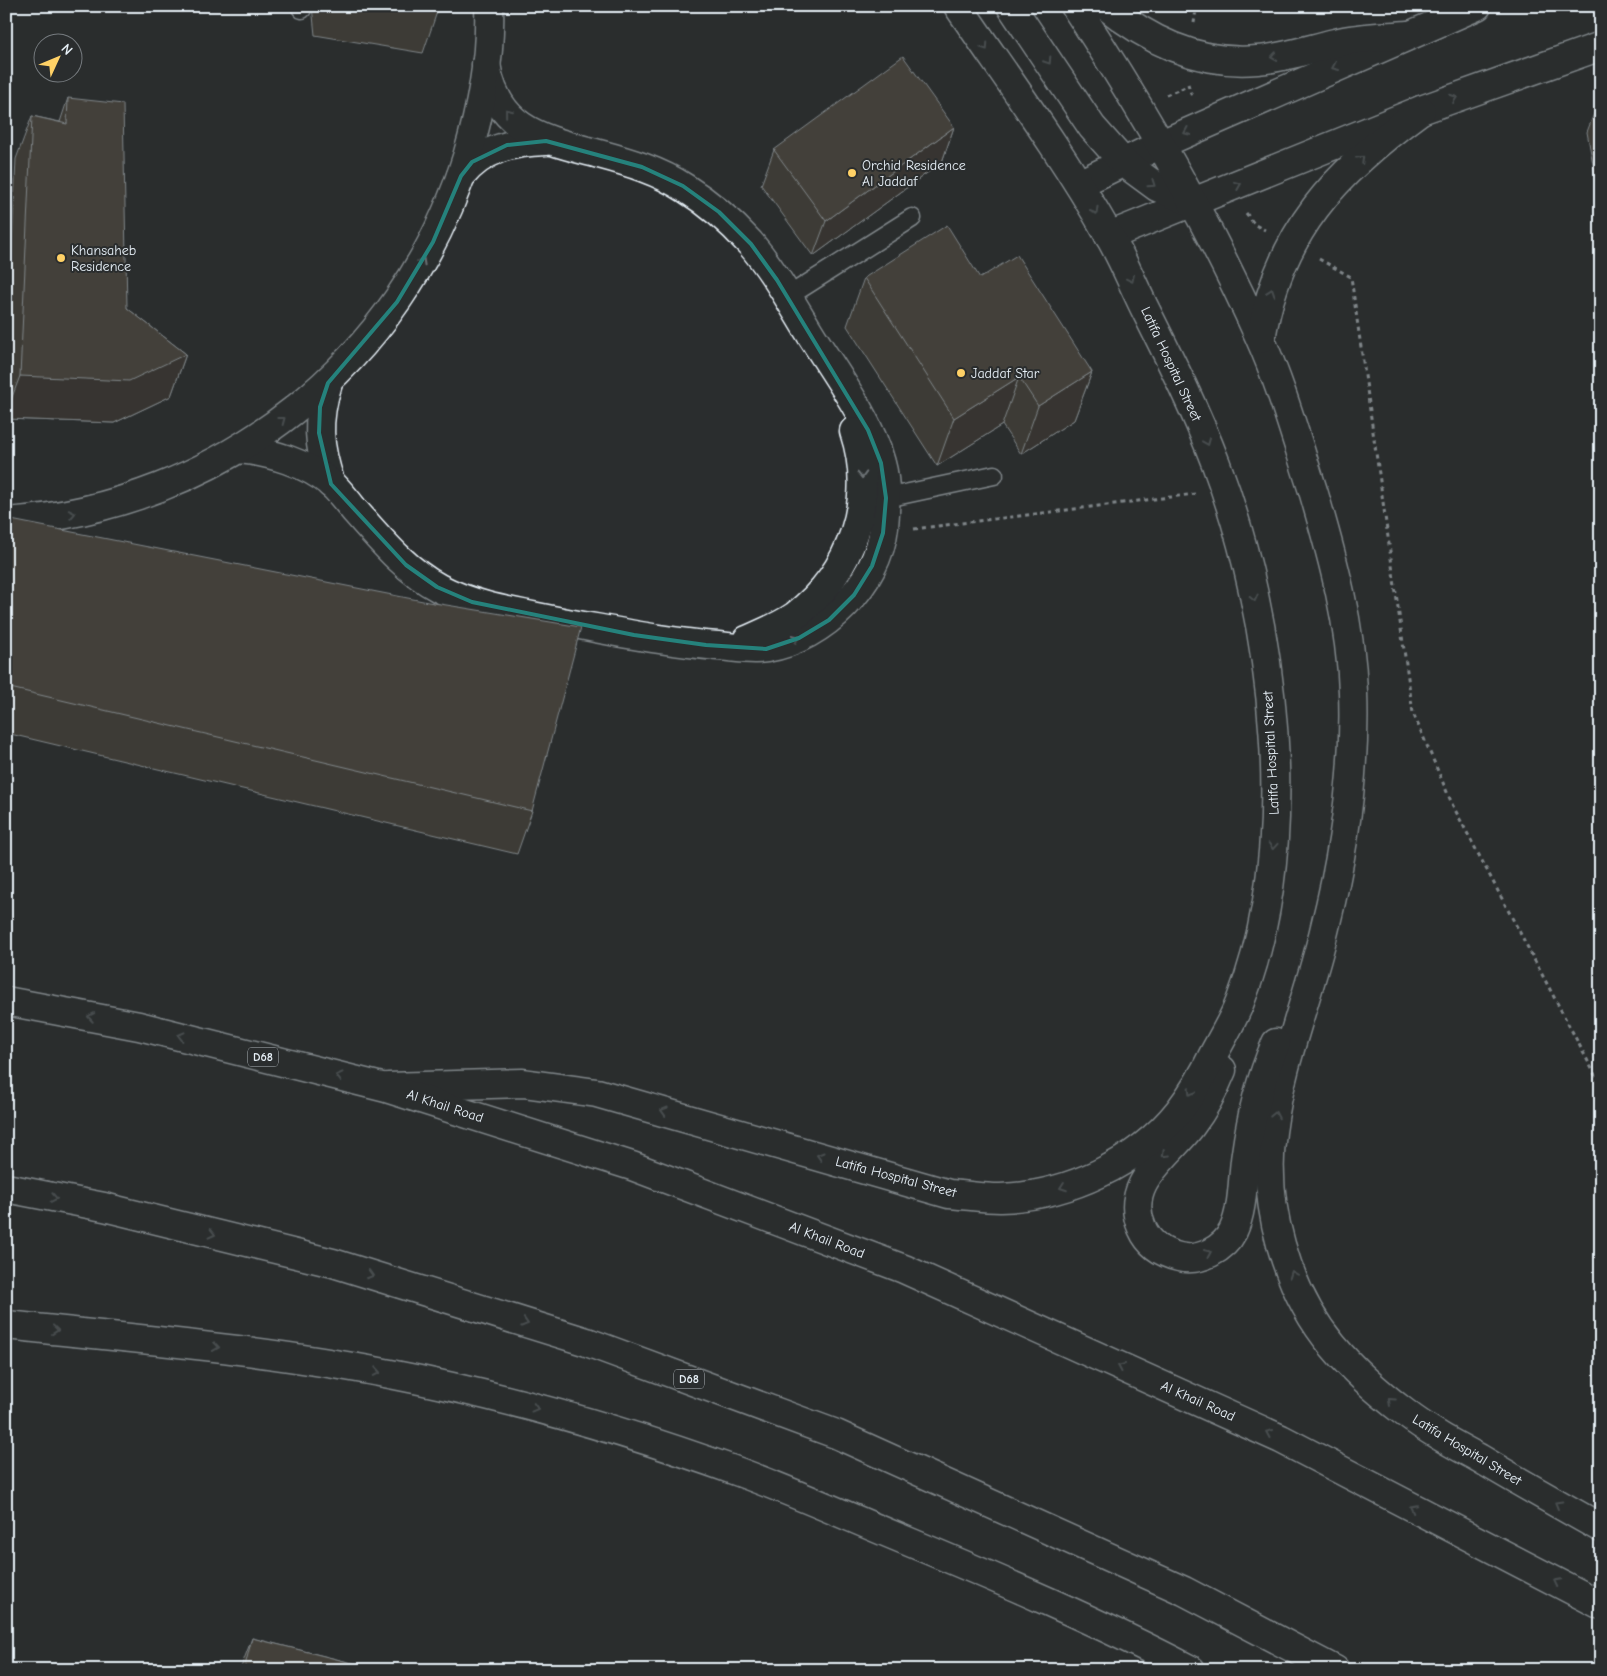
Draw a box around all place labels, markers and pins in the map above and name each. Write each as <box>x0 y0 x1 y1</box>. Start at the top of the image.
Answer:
place label: Orchid Residence Al Jaddaf <box>862 157 966 190</box>
marker: Orchid Residence Al Jaddaf <box>846 167 858 179</box>
place label: Khansaheb Residence <box>71 242 136 275</box>
marker: Khansaheb Residence <box>55 252 67 264</box>
place label: Jaddaf Star <box>971 365 1040 382</box>
marker: Jaddaf Star <box>955 367 967 379</box>

